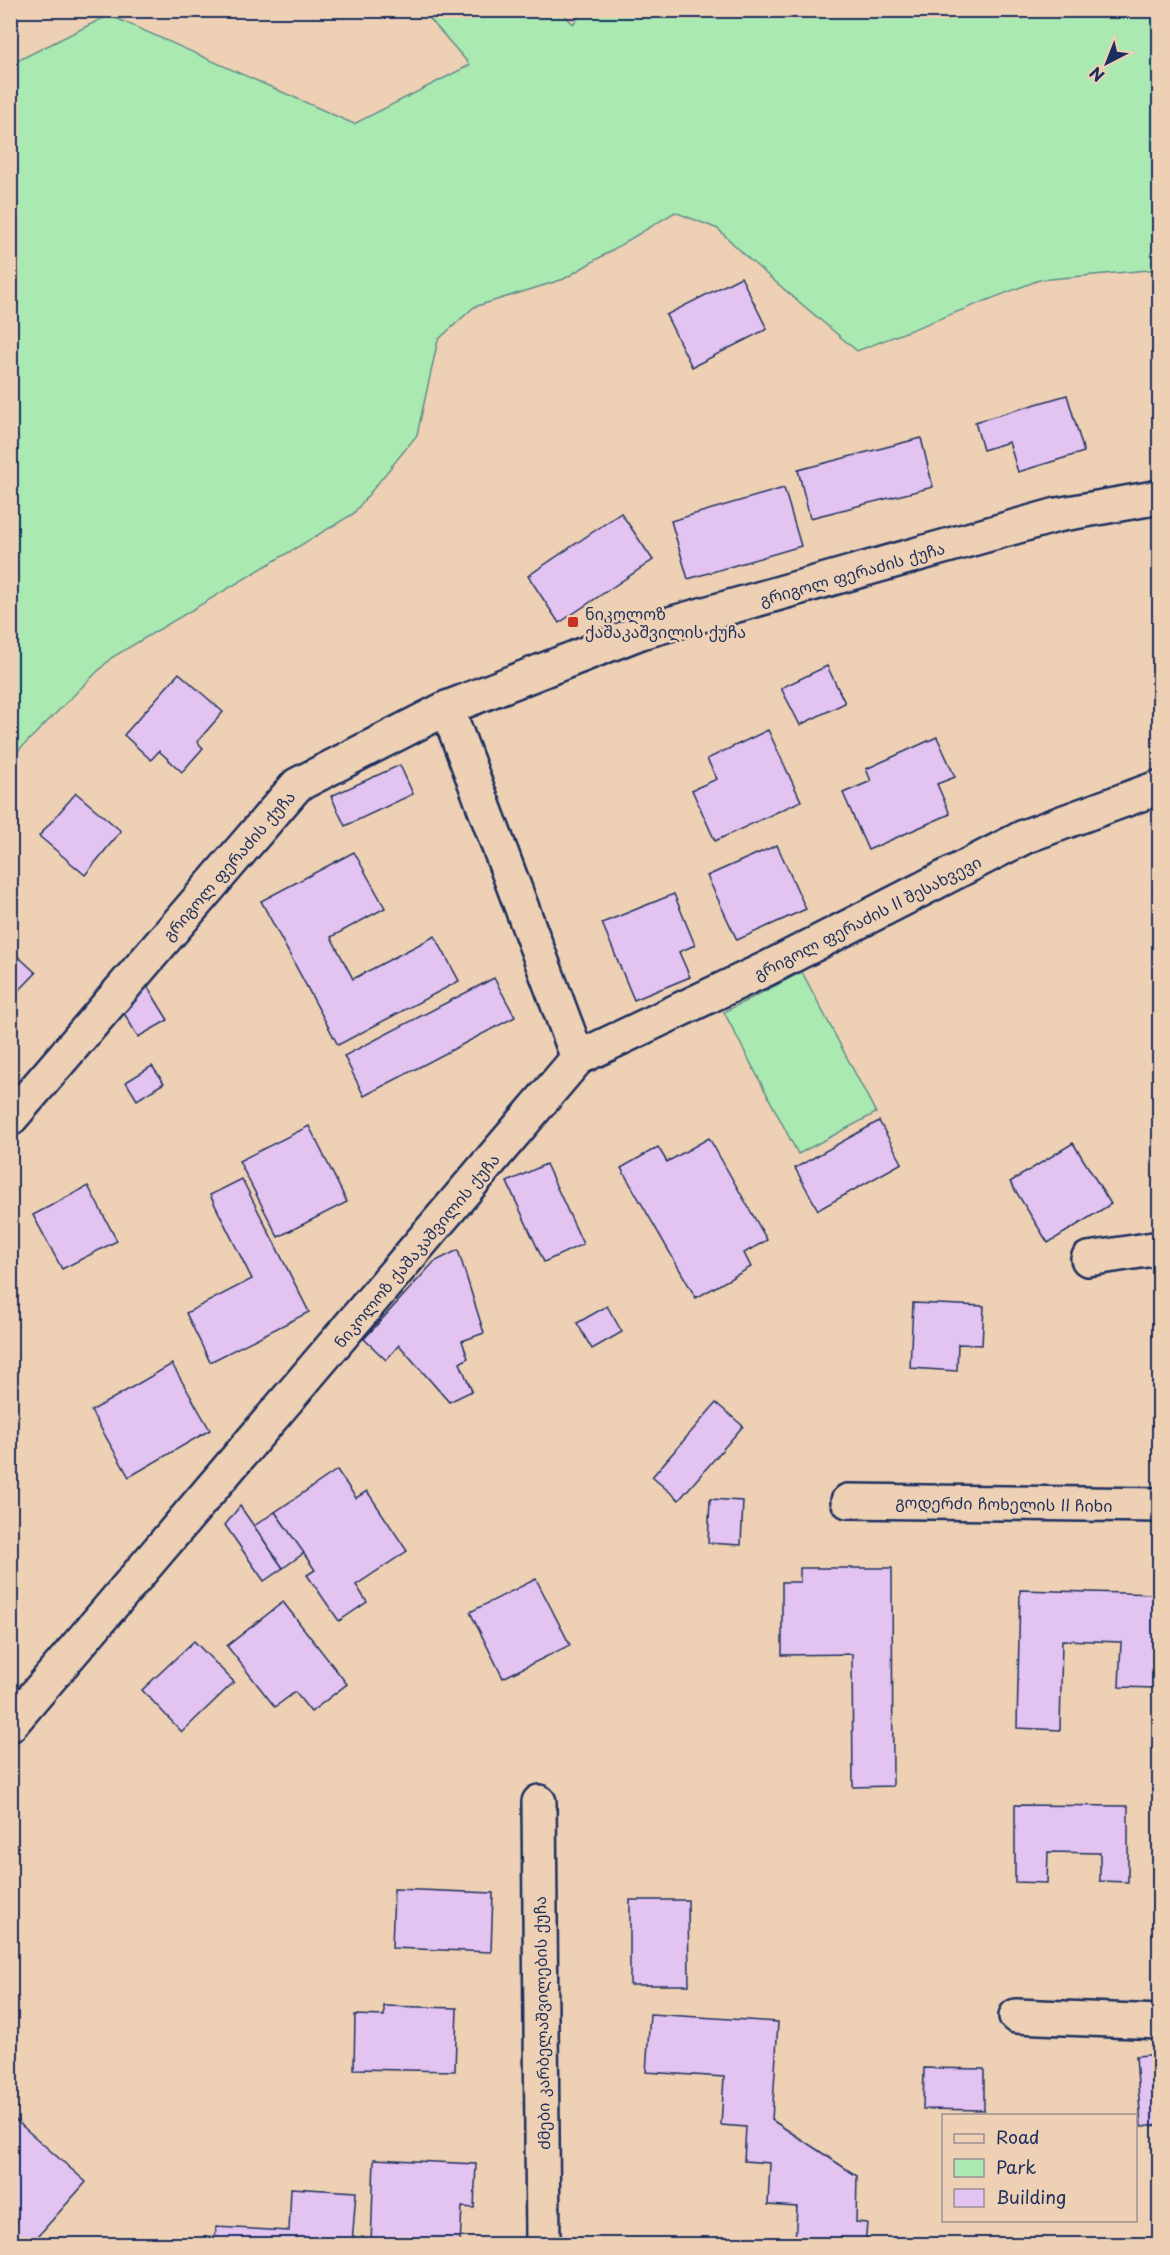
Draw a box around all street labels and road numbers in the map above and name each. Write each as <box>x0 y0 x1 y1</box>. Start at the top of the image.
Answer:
street label: გრიგოლ ფერაძის ქუჩა <box>757 535 947 611</box>
street label: გრიგოლ ფერაძის ქუჩა <box>156 785 300 945</box>
street label: გრიგოლ ფერაძის II შესახვევი <box>749 849 985 985</box>
street label: ნიკოლოზ ქაშაკაშვილის ქუჩა <box>327 1148 505 1352</box>
street label: გოდერძი ჩოხელის II ჩიხი <box>895 1489 1113 1517</box>
street label: ძმები კარბელაშვილების ქუჩა <box>527 1896 555 2150</box>

